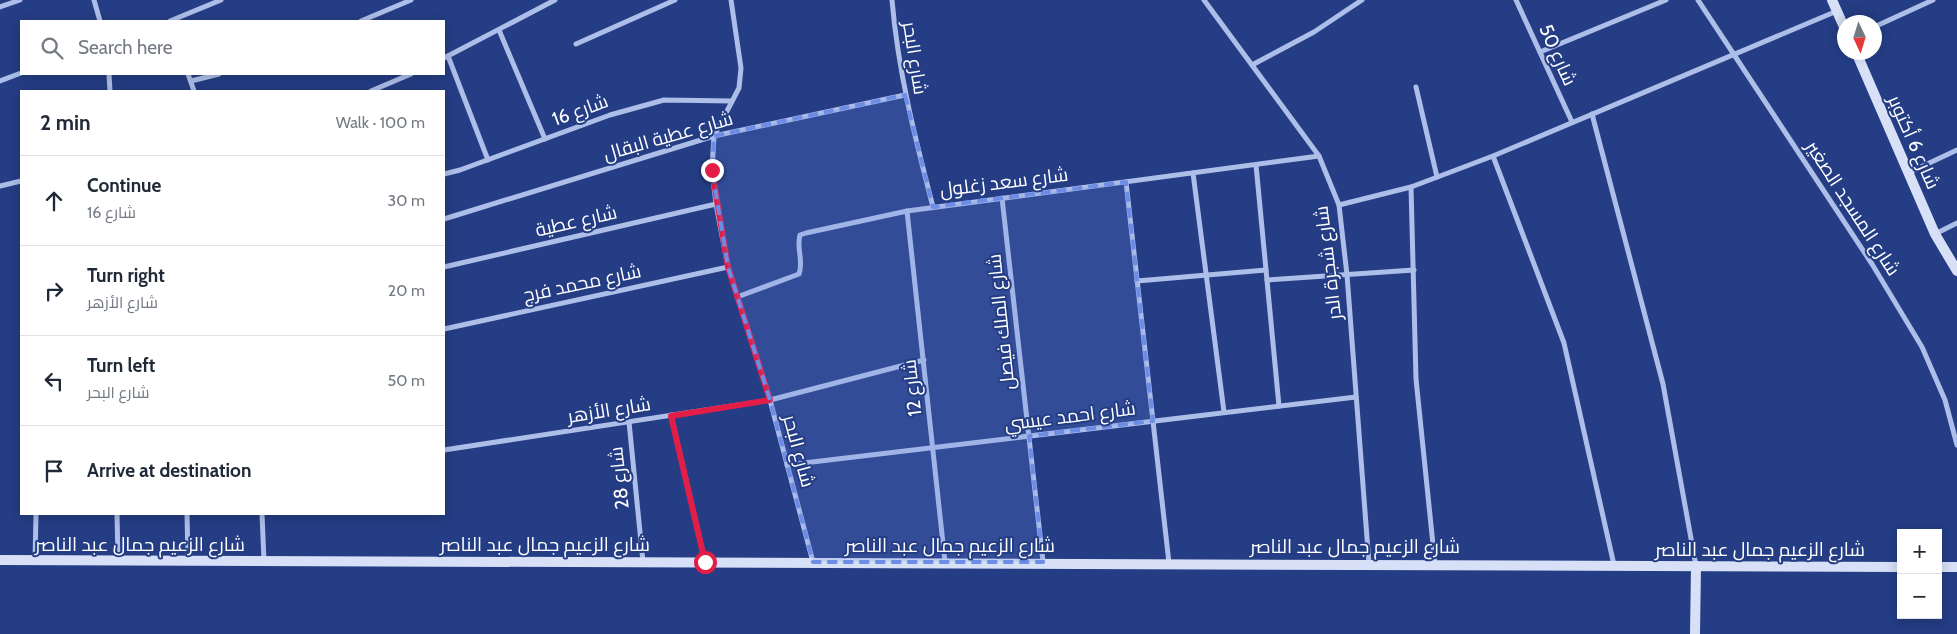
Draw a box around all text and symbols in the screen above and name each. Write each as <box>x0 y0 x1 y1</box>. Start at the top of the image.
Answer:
north arrow <box>1837 15 1882 60</box>
street label: شارع البحر <box>896 19 932 97</box>
search box <box>20 20 445 75</box>
street label: شارع 50 <box>1533 21 1582 90</box>
icon: search <box>38 34 66 62</box>
text: Search here <box>78 36 172 59</box>
street label: شارع 16 <box>549 89 612 133</box>
street label: شارع 6 أكتوبر <box>1881 91 1945 193</box>
street label: شارع عطية البقال <box>601 107 736 167</box>
text: 2 min <box>40 110 91 135</box>
text: Walk · 100 m <box>336 113 425 132</box>
street label: شارع المسجد الصغير <box>1799 135 1905 281</box>
route end <box>701 159 724 182</box>
street label: شارع سعد زغلول <box>939 163 1070 203</box>
text: Continue <box>87 174 161 197</box>
icon: ahead <box>40 187 68 215</box>
text: 30 m <box>388 191 425 210</box>
street label: شارع عطية <box>533 200 620 244</box>
text: شارع 16 <box>87 203 136 222</box>
street label: شارع شجرة الدر <box>1310 204 1349 322</box>
street label: شارع الملك فيصل <box>982 253 1022 391</box>
street label: شارع محمد فرج <box>521 259 644 309</box>
text: Turn right <box>87 264 165 287</box>
icon: right <box>40 277 68 305</box>
text: 20 m <box>388 281 425 300</box>
text: شارع الأزهر <box>87 293 158 312</box>
text: Turn left <box>87 354 155 377</box>
street label: شارع 12 <box>898 358 928 418</box>
icon: left <box>40 367 68 395</box>
text: 50 m <box>388 371 425 390</box>
text: شارع البحر <box>87 383 149 402</box>
street label: شارع الأزهر <box>565 392 653 430</box>
street label: شارع احمد عيسي <box>1003 397 1137 438</box>
street label: شارع البحر <box>776 411 820 490</box>
street label: شارع 28 <box>604 445 636 510</box>
icon: arrive <box>40 457 68 485</box>
text: Arrive at destination <box>87 459 251 482</box>
map controls <box>1897 529 1942 619</box>
button: + <box>1897 529 1942 574</box>
street label: شارع الزعيم جمال عبد الناصر <box>34 533 245 558</box>
street label: شارع الزعيم جمال عبد الناصر <box>439 533 650 558</box>
street label: شارع الزعيم جمال عبد الناصر <box>844 534 1055 559</box>
street label: شارع الزعيم جمال عبد الناصر <box>1249 535 1460 560</box>
street label: شارع الزعيم جمال عبد الناصر <box>1654 538 1865 563</box>
route start <box>694 551 717 574</box>
button: − <box>1897 574 1942 619</box>

